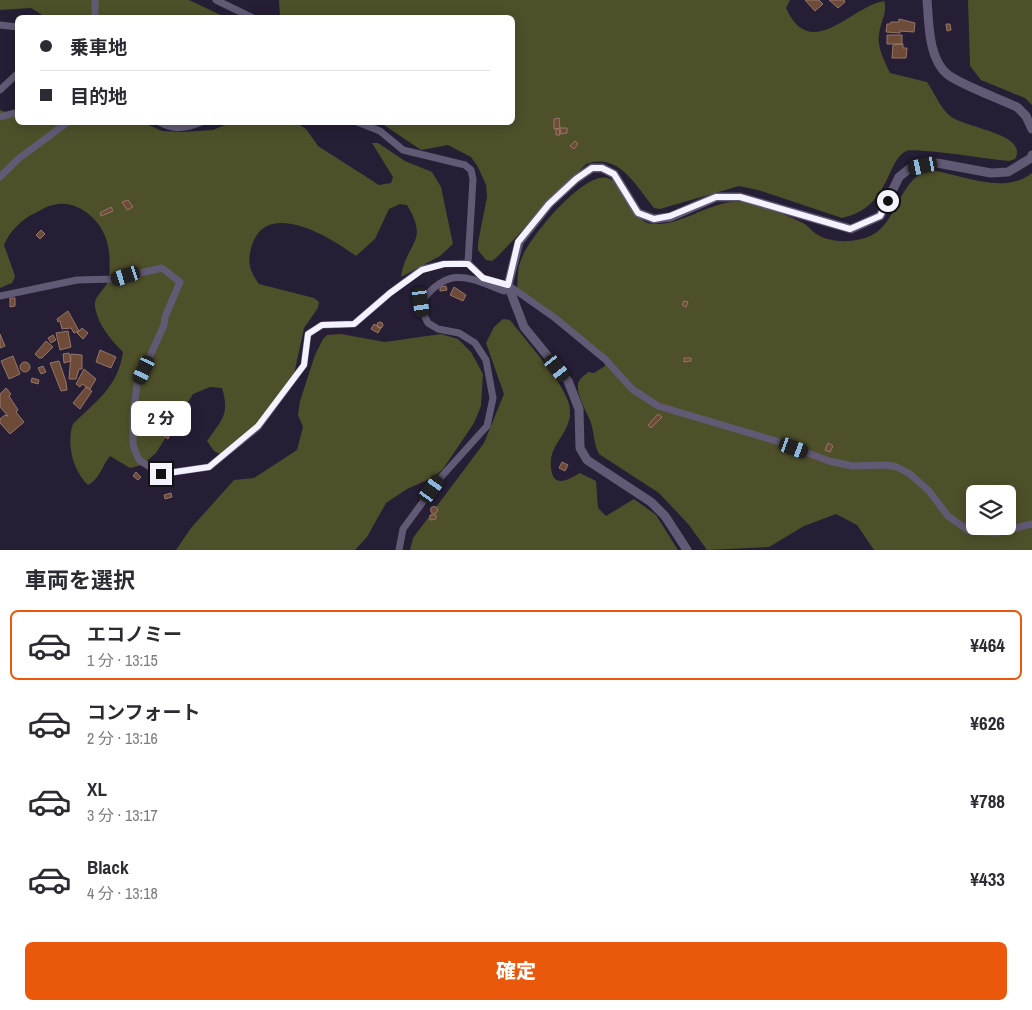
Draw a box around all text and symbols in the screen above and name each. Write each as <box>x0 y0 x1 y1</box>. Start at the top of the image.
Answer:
text: 乗車地 <box>70 34 127 60</box>
text: 目的地 <box>70 83 127 109</box>
car <box>906 156 939 176</box>
route start <box>877 190 899 212</box>
car <box>109 264 142 288</box>
car <box>411 286 430 318</box>
car <box>541 352 572 384</box>
car <box>130 353 157 387</box>
callout: 2 分 <box>131 402 191 436</box>
text: 2 分 <box>148 407 174 429</box>
car <box>777 436 810 460</box>
route end <box>150 463 172 485</box>
car <box>417 472 446 506</box>
map controls <box>966 485 1016 535</box>
button: layers <box>966 485 1016 535</box>
text: 車両を選択 <box>25 565 135 595</box>
text: エコノミー <box>87 621 182 647</box>
icon: car <box>27 623 72 668</box>
text: ¥464 <box>970 632 1005 658</box>
text: 1 分 · 13:15 <box>87 649 158 671</box>
text: コンフォート <box>87 699 200 725</box>
icon: car <box>27 701 72 746</box>
text: ¥626 <box>970 710 1005 736</box>
text: 2 分 · 13:16 <box>87 727 158 749</box>
text: XL <box>87 776 107 802</box>
icon: car <box>27 779 72 824</box>
text: ¥788 <box>970 788 1005 814</box>
text: 3 分 · 13:17 <box>87 804 158 826</box>
text: Black <box>87 854 129 880</box>
icon: car <box>27 857 72 902</box>
text: ¥433 <box>970 866 1005 892</box>
text: 4 分 · 13:18 <box>87 882 158 904</box>
button: 確定 <box>25 942 1007 1000</box>

